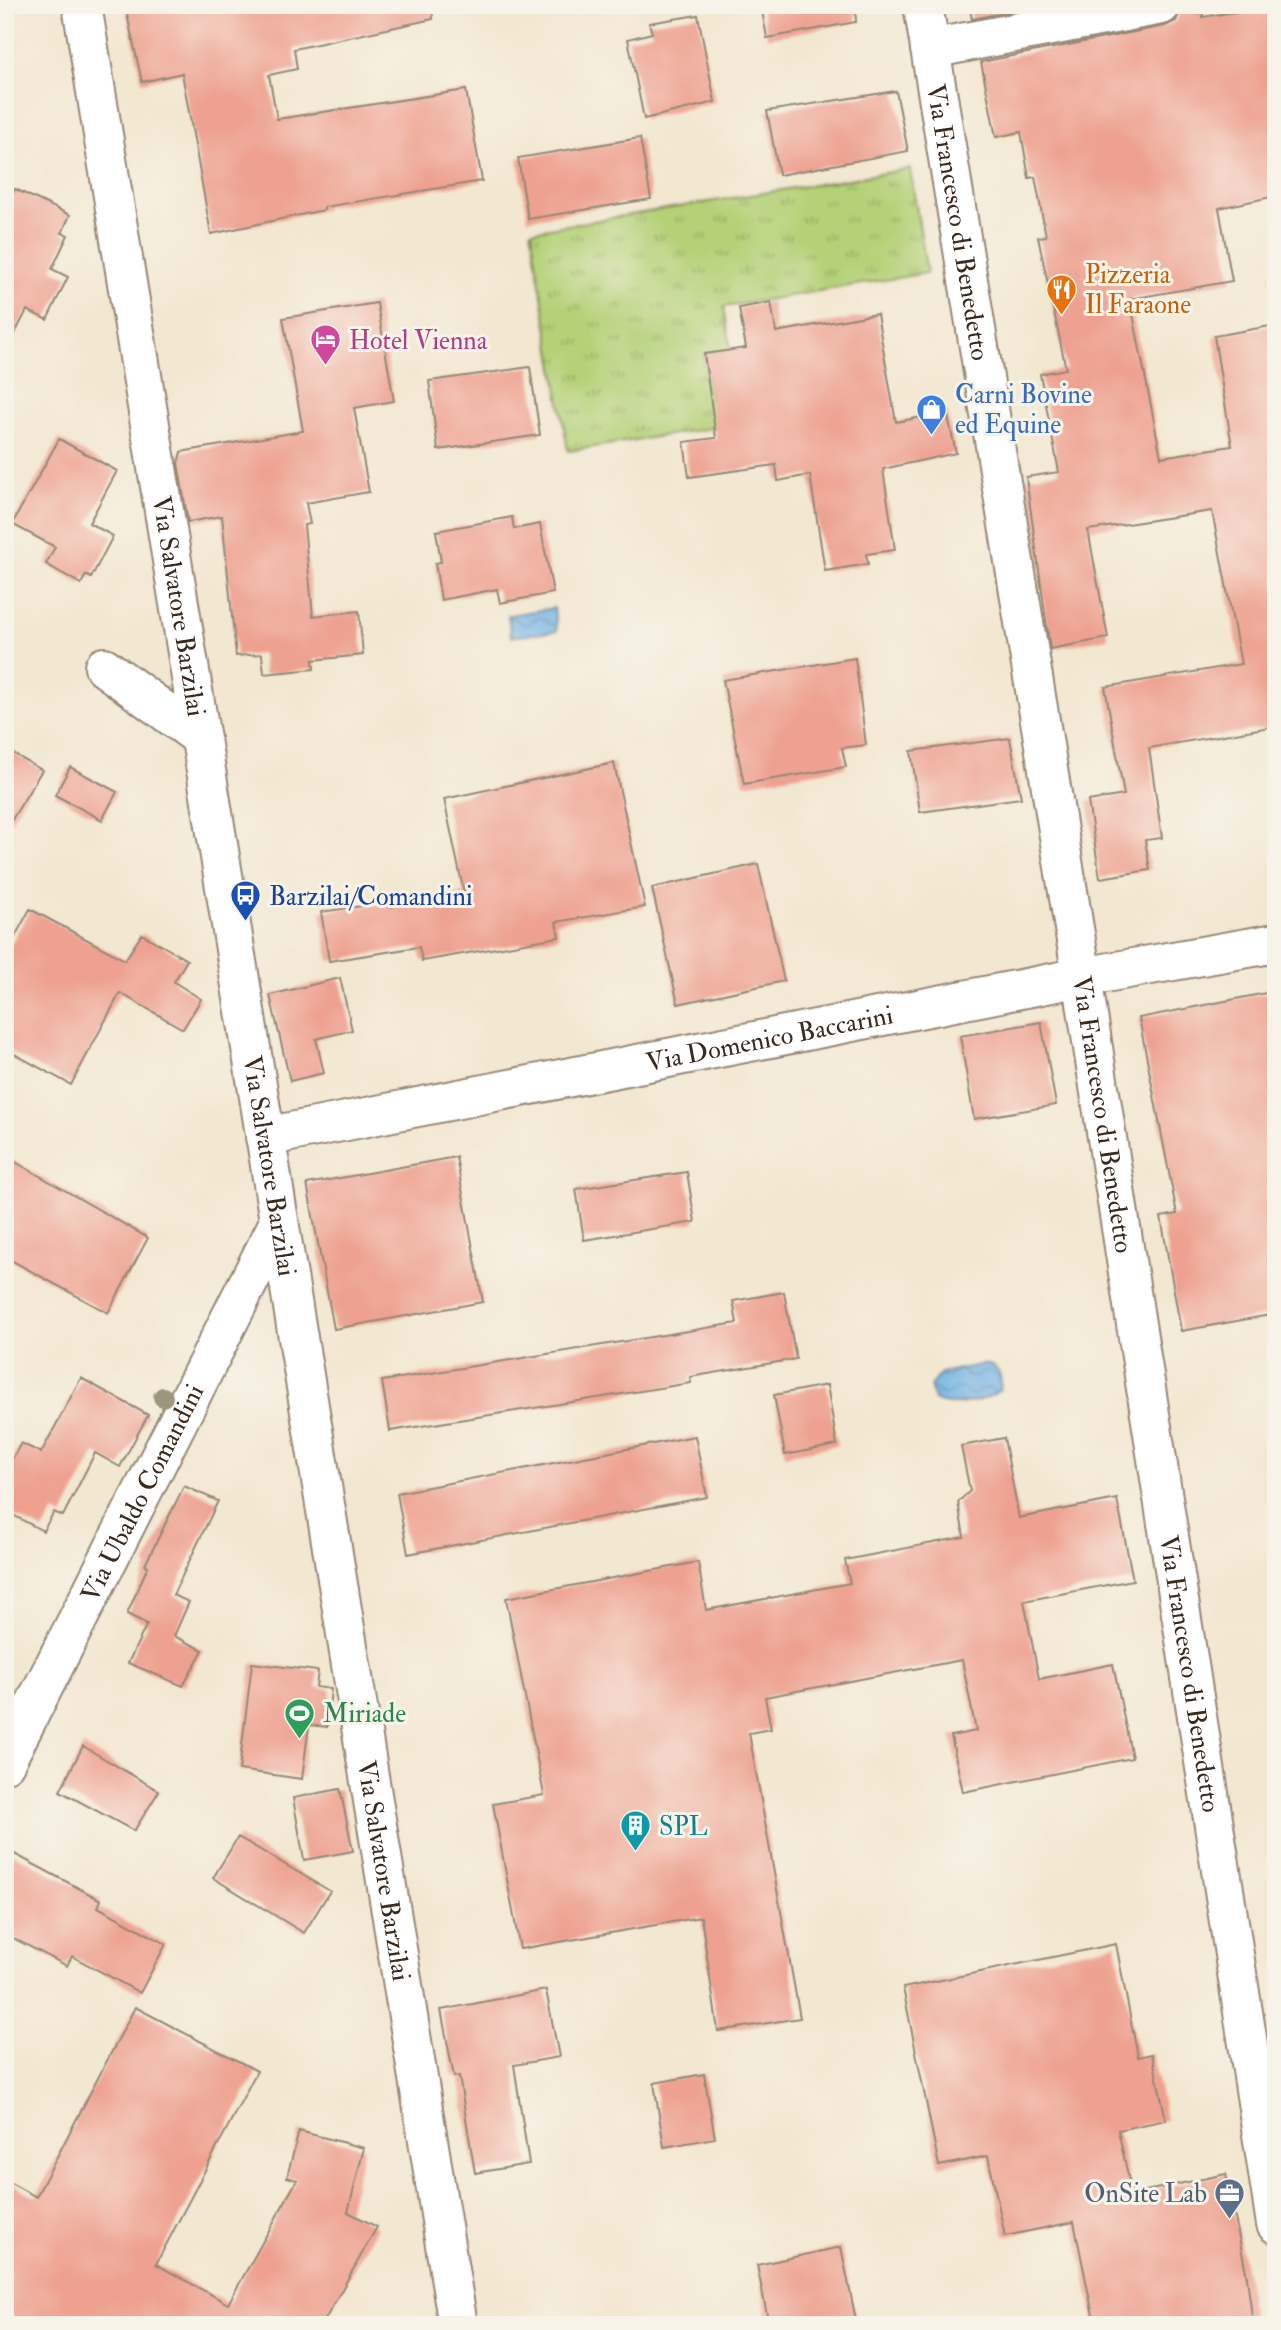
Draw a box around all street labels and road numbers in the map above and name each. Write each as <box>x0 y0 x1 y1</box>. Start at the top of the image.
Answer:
street label: Via Francesco di Benedetto <box>919 82 996 363</box>
street label: Via Salvatore Barzilai <box>145 494 212 719</box>
street label: Via Francesco di Benedetto <box>1065 974 1140 1255</box>
street label: Via Domenico Baccarini <box>643 999 896 1079</box>
street label: Via Salvatore Barzilai <box>236 1053 303 1279</box>
street label: Via Ubaldo Comandini <box>74 1379 211 1607</box>
street label: Via Francesco di Benedetto <box>1152 1533 1227 1815</box>
street label: Via Salvatore Barzilai <box>350 1758 417 1984</box>

